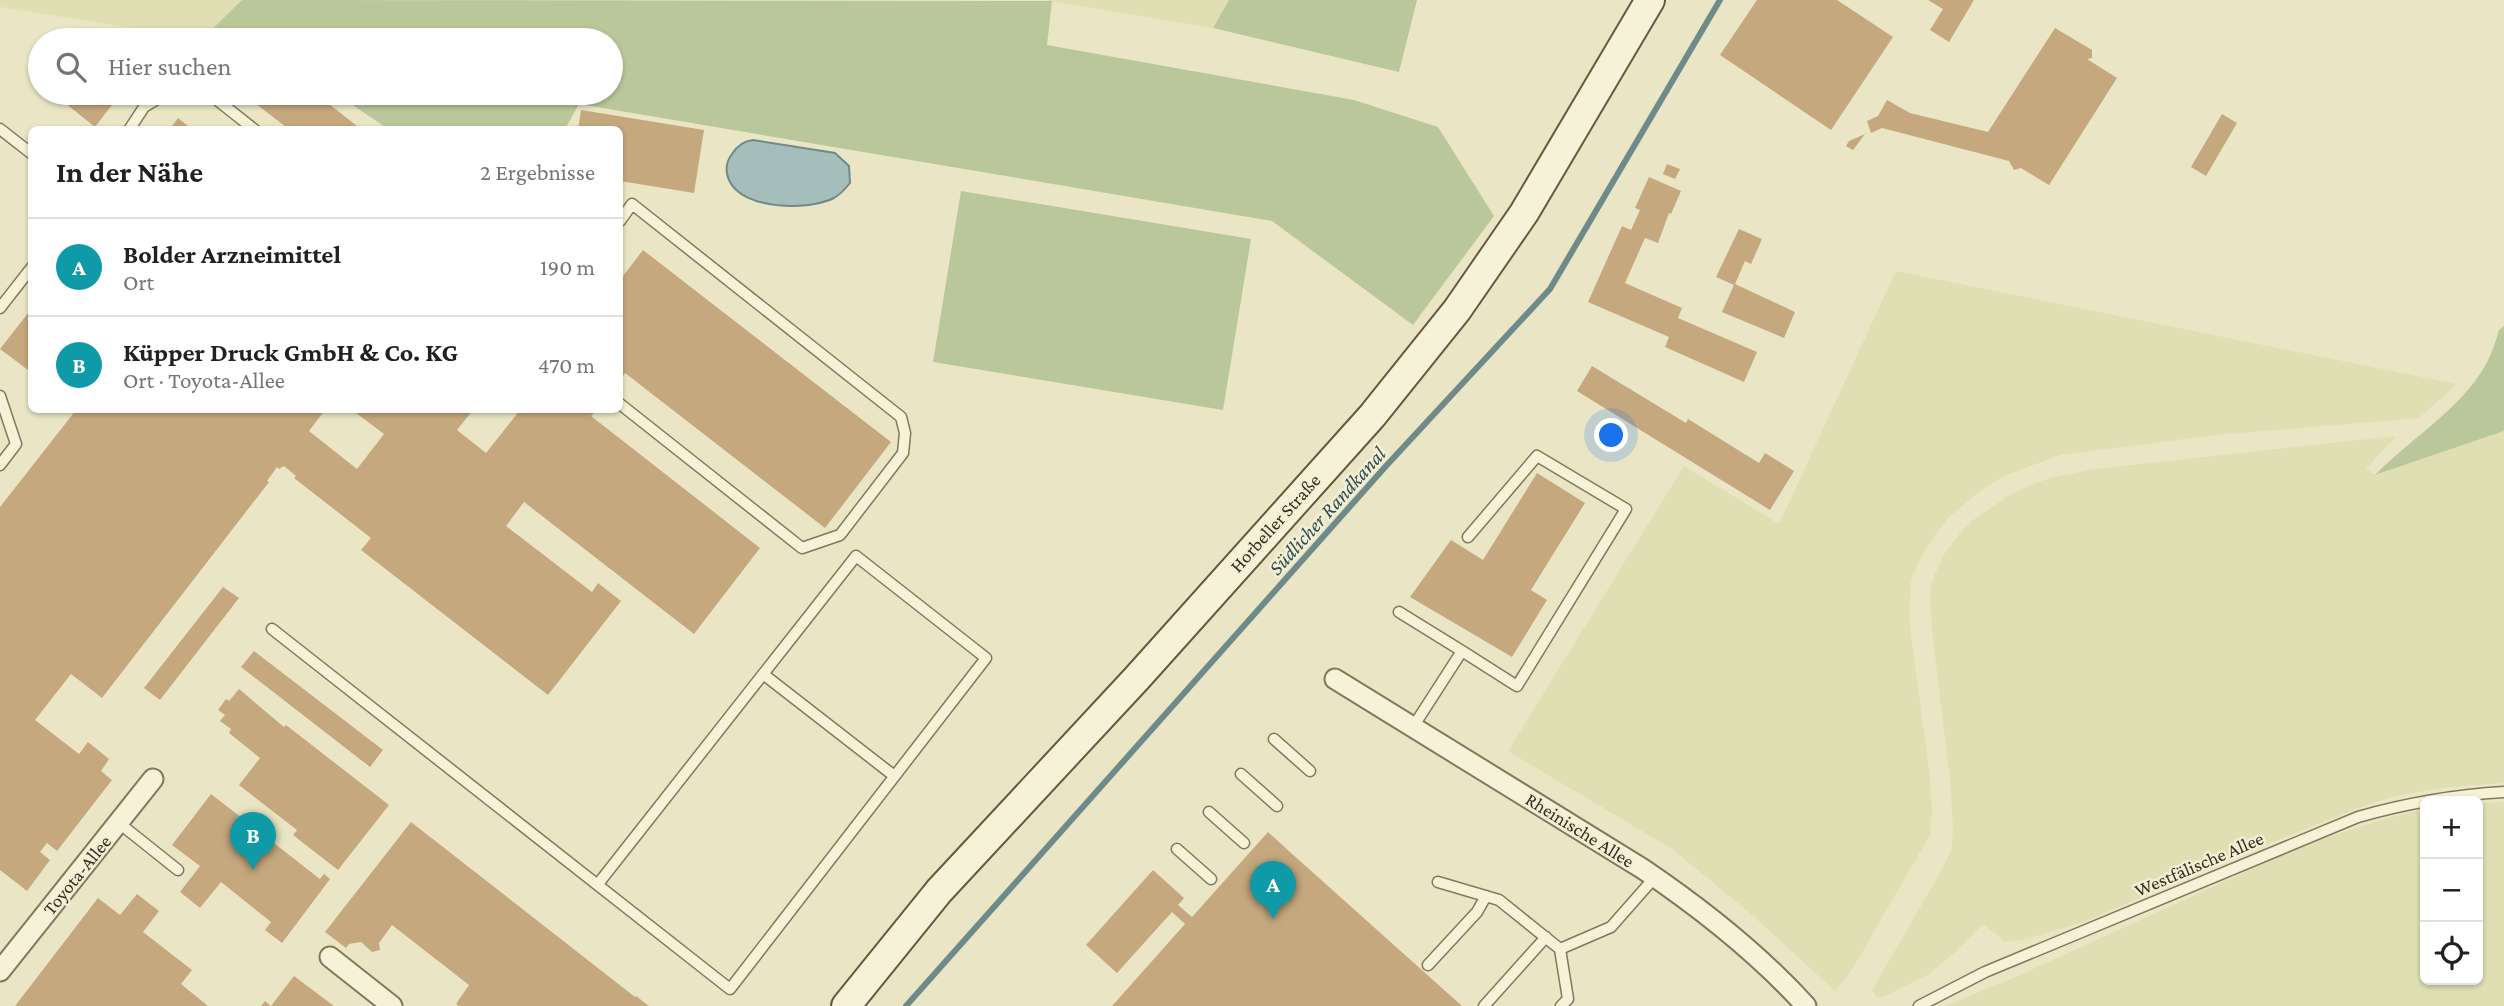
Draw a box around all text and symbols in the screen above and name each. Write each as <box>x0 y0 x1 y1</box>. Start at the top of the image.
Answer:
search box <box>28 28 623 105</box>
icon: search <box>52 48 90 86</box>
text: Hier suchen <box>108 52 231 81</box>
text: In der Nähe <box>56 155 203 188</box>
text: 2 Ergebnisse <box>480 159 595 185</box>
text: Bolder Arzneimittel <box>123 240 341 269</box>
text: A <box>72 254 86 280</box>
text: 190 m <box>540 254 595 280</box>
text: Ort <box>123 269 154 295</box>
text: Küpper Druck GmbH & Co. KG <box>123 338 458 367</box>
text: B <box>72 352 86 378</box>
text: 470 m <box>538 352 595 378</box>
text: Ort · Toyota-Allee <box>123 367 285 393</box>
your location <box>1594 418 1628 452</box>
water label: Südlicher Randkanal <box>1263 441 1391 580</box>
street label: Horbeller Straße <box>1226 470 1324 576</box>
street label: Rheinische Allee <box>1522 788 1638 872</box>
map controls <box>2420 796 2483 985</box>
button: + <box>2420 796 2483 859</box>
pin: B <box>230 812 276 870</box>
street label: Westfälische Allee <box>2131 827 2267 901</box>
street label: Toyota-Allee <box>39 831 115 919</box>
button: − <box>2420 859 2483 922</box>
pin: A <box>1250 861 1296 919</box>
button: locate <box>2420 922 2483 985</box>

